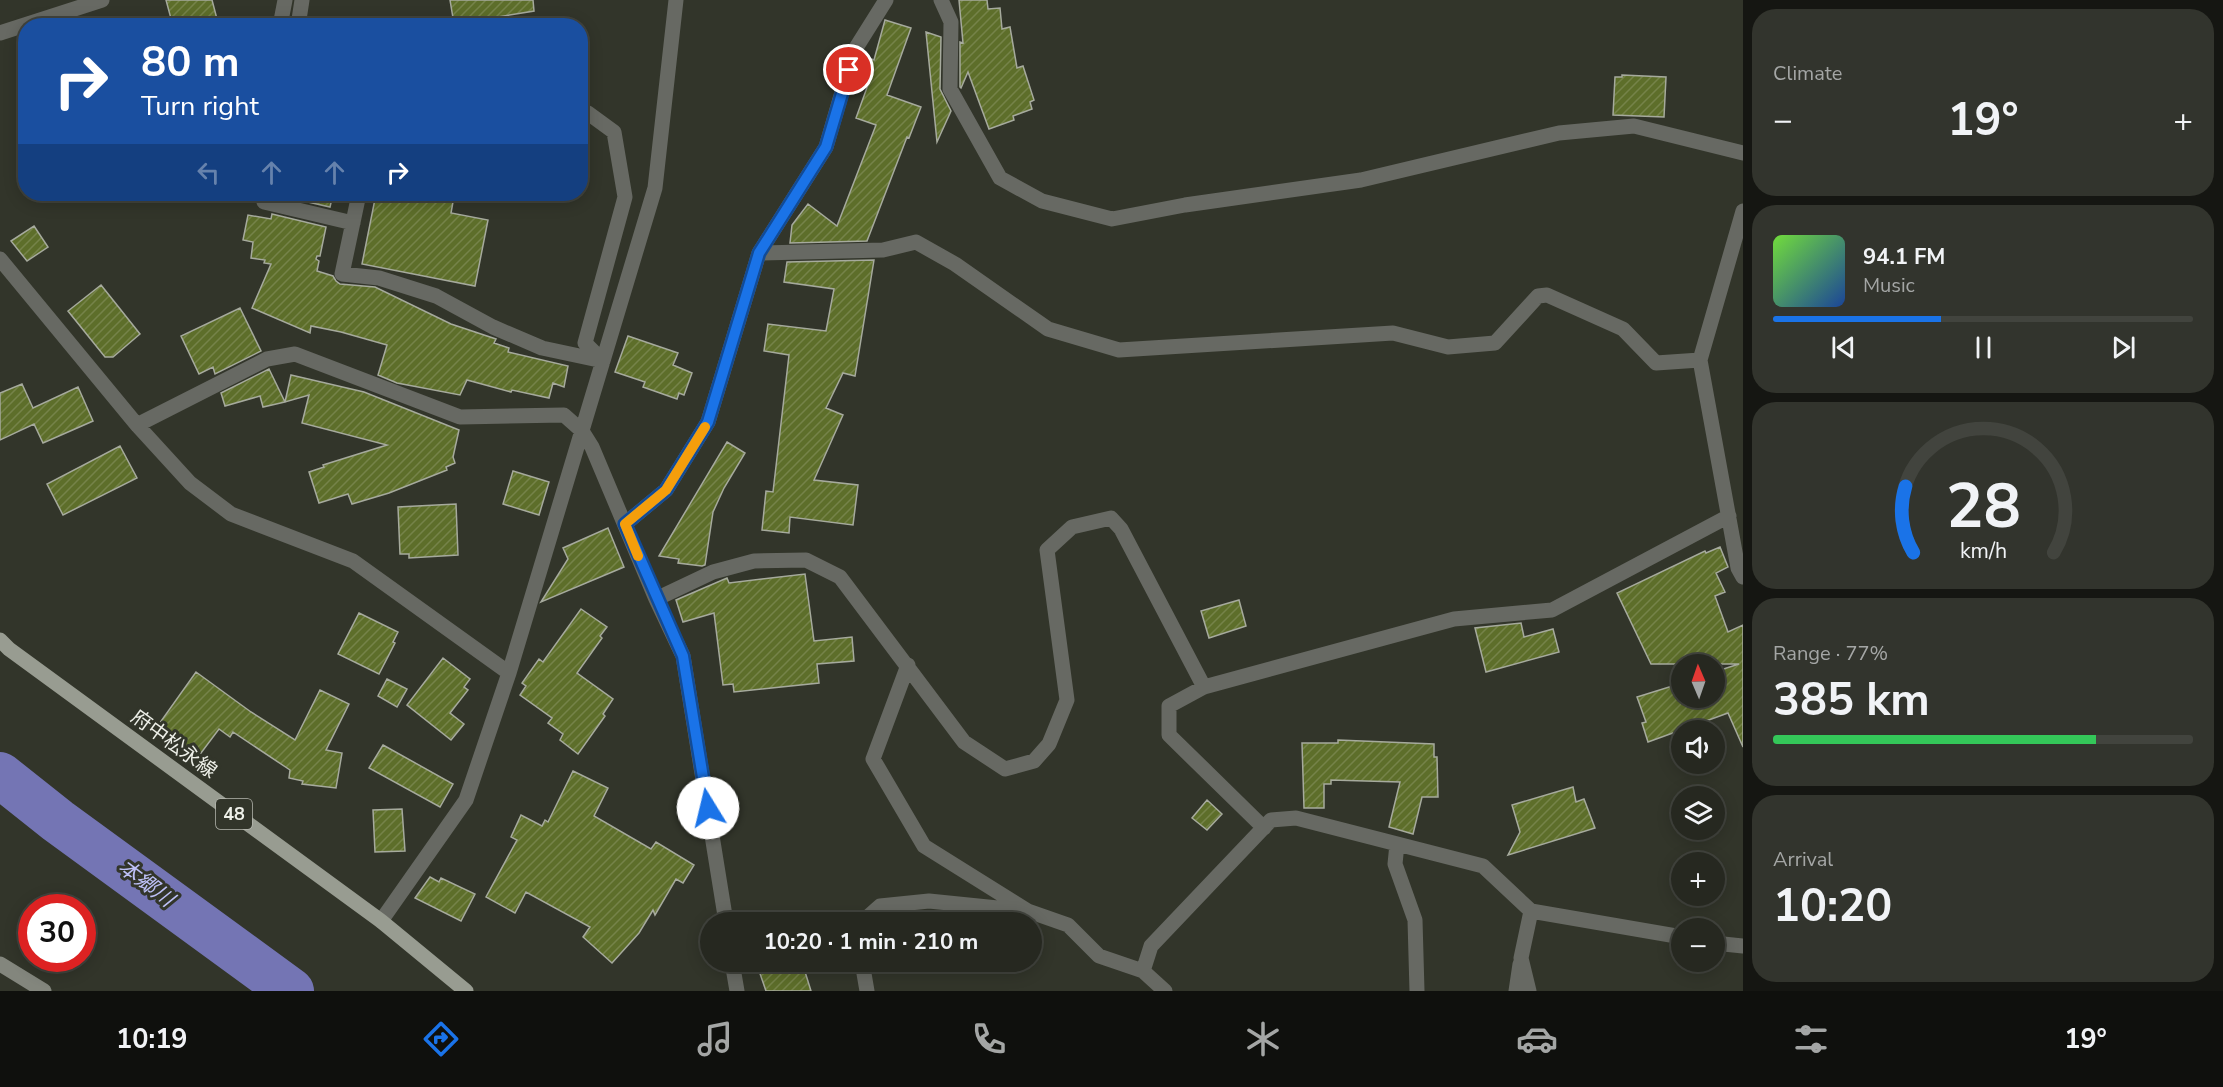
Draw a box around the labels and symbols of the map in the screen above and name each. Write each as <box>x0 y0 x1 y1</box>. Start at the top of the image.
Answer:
pin <box>823 44 874 95</box>
north arrow <box>1671 654 1725 708</box>
street label: 府中松永線 <box>126 704 222 784</box>
position arrow <box>676 776 740 840</box>
road number: 48 <box>216 799 252 829</box>
water label: 本郷川 <box>112 853 181 914</box>
speed limit sign: 30 <box>18 894 96 972</box>

